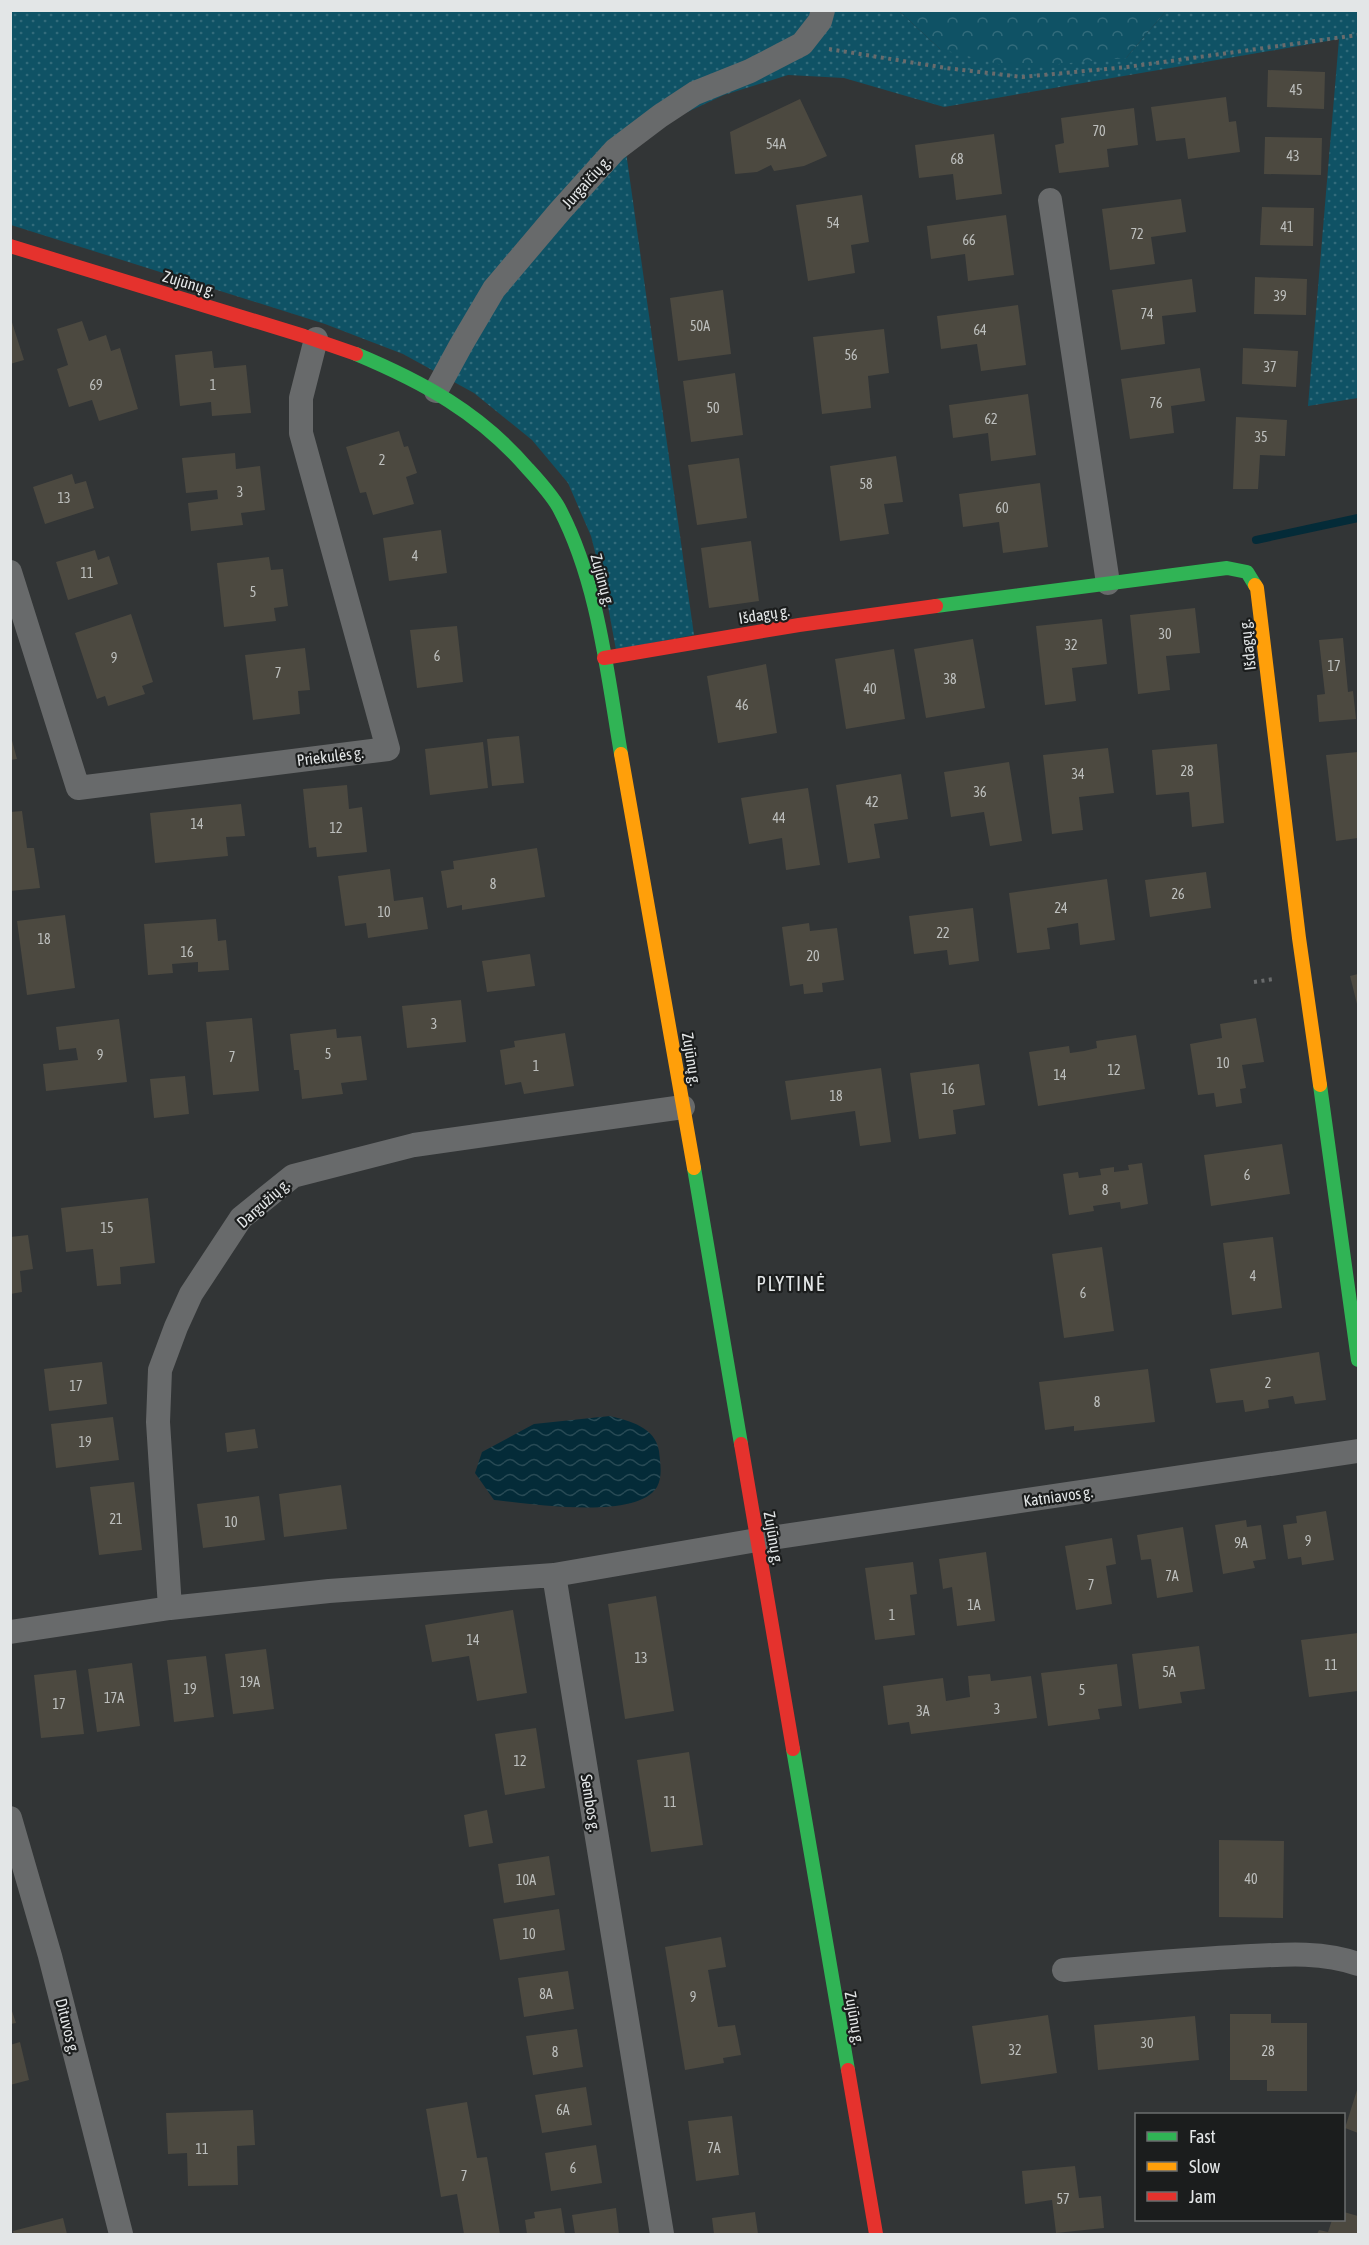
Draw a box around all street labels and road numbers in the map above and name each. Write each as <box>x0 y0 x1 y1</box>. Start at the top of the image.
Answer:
street label: Jurgaičių g. <box>558 152 615 212</box>
street label: Zujūnų g. <box>160 267 217 300</box>
street label: Zujūnų g. <box>586 552 619 609</box>
street label: Išdagų g. <box>737 601 791 628</box>
street label: Išdagų g. <box>1235 618 1260 672</box>
street label: Priekulės g. <box>296 743 365 770</box>
street label: Zujūnų g. <box>678 1031 705 1087</box>
street label: Dargužių g. <box>233 1175 294 1232</box>
street label: Katniavos g. <box>1022 1482 1094 1511</box>
street label: Zujūnų g. <box>759 1510 788 1566</box>
street label: Sembos g. <box>577 1773 604 1833</box>
street label: Zujūnų g. <box>840 1990 869 2046</box>
street label: Dituvos g. <box>51 1996 84 2056</box>

